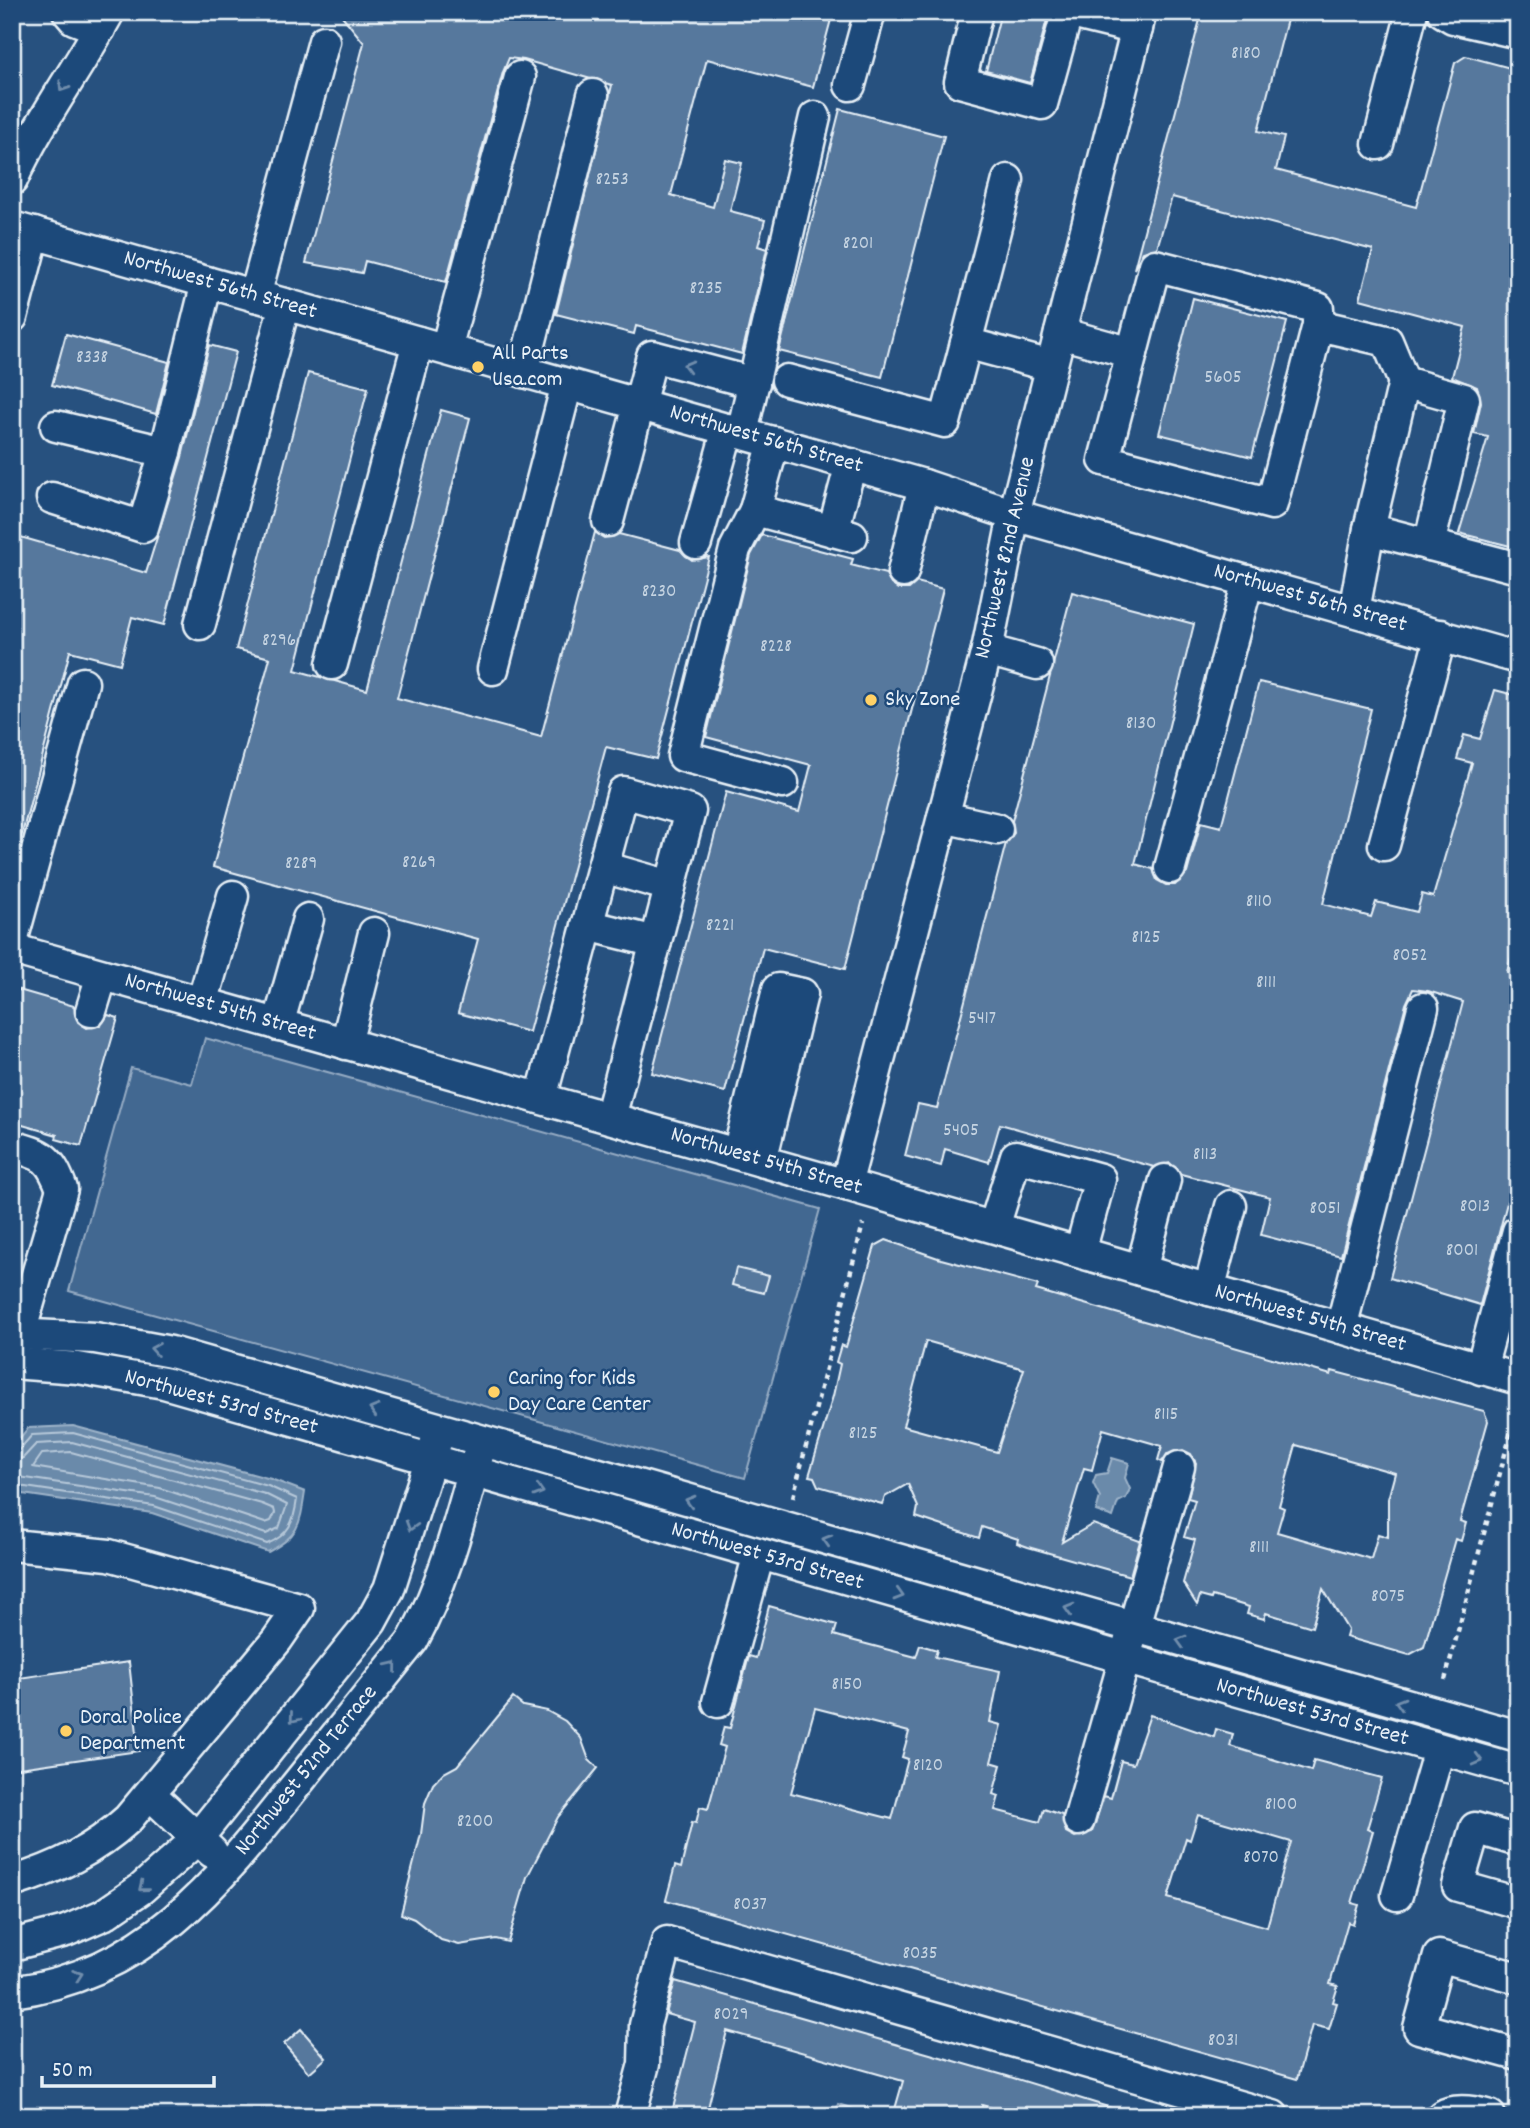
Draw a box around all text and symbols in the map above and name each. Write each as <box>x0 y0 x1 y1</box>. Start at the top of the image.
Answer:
house number: 8180 <box>1231 41 1261 68</box>
one-way arrow <box>58 79 71 92</box>
house number: 8253 <box>595 167 629 194</box>
house number: 8201 <box>843 231 873 258</box>
street label: Northwest 56th Street <box>120 243 320 329</box>
house number: 8235 <box>689 276 723 303</box>
place label: All Parts Usa.com <box>492 338 569 397</box>
house number: 8338 <box>76 345 108 372</box>
marker: All Parts Usa.com <box>470 359 486 375</box>
one-way arrow <box>682 360 694 374</box>
house number: 5605 <box>1204 365 1242 392</box>
street label: Northwest 56th Street <box>666 397 866 483</box>
street label: Northwest 82nd Avenue <box>967 454 1045 662</box>
street label: Northwest 56th Street <box>1210 556 1410 642</box>
house number: 8230 <box>642 579 676 606</box>
house number: 8296 <box>262 628 296 655</box>
house number: 8228 <box>760 634 792 661</box>
place label: Sky Zone <box>885 684 960 717</box>
marker: Sky Zone <box>863 692 879 708</box>
house number: 8130 <box>1126 711 1156 738</box>
house number: 8269 <box>402 850 436 877</box>
house number: 8289 <box>285 851 317 878</box>
house number: 8110 <box>1246 889 1272 916</box>
house number: 8221 <box>706 913 734 940</box>
house number: 8125 <box>1132 925 1160 952</box>
house number: 8052 <box>1392 943 1428 970</box>
street label: Northwest 54th Street <box>120 965 320 1051</box>
house number: 8111 <box>1256 970 1276 997</box>
house number: 5417 <box>968 1006 996 1033</box>
house number: 5405 <box>943 1118 979 1145</box>
street label: Northwest 54th Street <box>666 1119 866 1205</box>
house number: 8113 <box>1193 1142 1217 1169</box>
house number: 8013 <box>1460 1194 1490 1221</box>
house number: 8051 <box>1310 1196 1340 1223</box>
house number: 8001 <box>1446 1238 1478 1265</box>
street label: Northwest 54th Street <box>1210 1276 1410 1362</box>
one-way arrow <box>149 1342 161 1357</box>
street label: Northwest 53rd Street <box>121 1361 321 1445</box>
place label: Caring for Kids Day Care Center <box>508 1363 651 1422</box>
marker: Caring for Kids Day Care Center <box>486 1384 502 1400</box>
house number: 8115 <box>1154 1402 1178 1429</box>
one-way arrow <box>369 1404 381 1418</box>
house number: 8125 <box>849 1421 877 1448</box>
one-way arrow <box>532 1483 544 1498</box>
one-way arrow <box>684 1494 696 1509</box>
street label: Northwest 53rd Street <box>667 1514 867 1600</box>
one-way arrow <box>404 1519 419 1531</box>
one-way arrow <box>821 1533 833 1548</box>
house number: 8111 <box>1249 1535 1269 1562</box>
house number: 8075 <box>1371 1584 1405 1611</box>
one-way arrow <box>892 1586 904 1601</box>
one-way arrow <box>1064 1602 1076 1617</box>
one-way arrow <box>1175 1634 1187 1649</box>
one-way arrow <box>384 1661 397 1673</box>
street label: Northwest 53rd Street <box>1212 1670 1412 1756</box>
house number: 8150 <box>832 1672 862 1699</box>
street label: Northwest 52nd Terrace <box>228 1678 386 1864</box>
one-way arrow <box>1394 1696 1406 1711</box>
place label: Doral Police Department <box>80 1702 185 1761</box>
one-way arrow <box>290 1710 303 1723</box>
marker: Doral Police Department <box>58 1723 74 1739</box>
one-way arrow <box>1472 1752 1484 1766</box>
house number: 8120 <box>913 1753 943 1780</box>
house number: 8100 <box>1265 1792 1297 1819</box>
house number: 8200 <box>457 1809 493 1836</box>
house number: 8070 <box>1243 1845 1279 1872</box>
one-way arrow <box>138 1878 151 1891</box>
house number: 8037 <box>733 1892 767 1919</box>
house number: 8035 <box>902 1941 938 1968</box>
one-way arrow <box>72 1969 84 1983</box>
house number: 8029 <box>714 2002 748 2029</box>
house number: 8031 <box>1208 2028 1238 2055</box>
scale bar <box>42 2044 214 2088</box>
text: 50 m <box>52 2057 92 2087</box>

